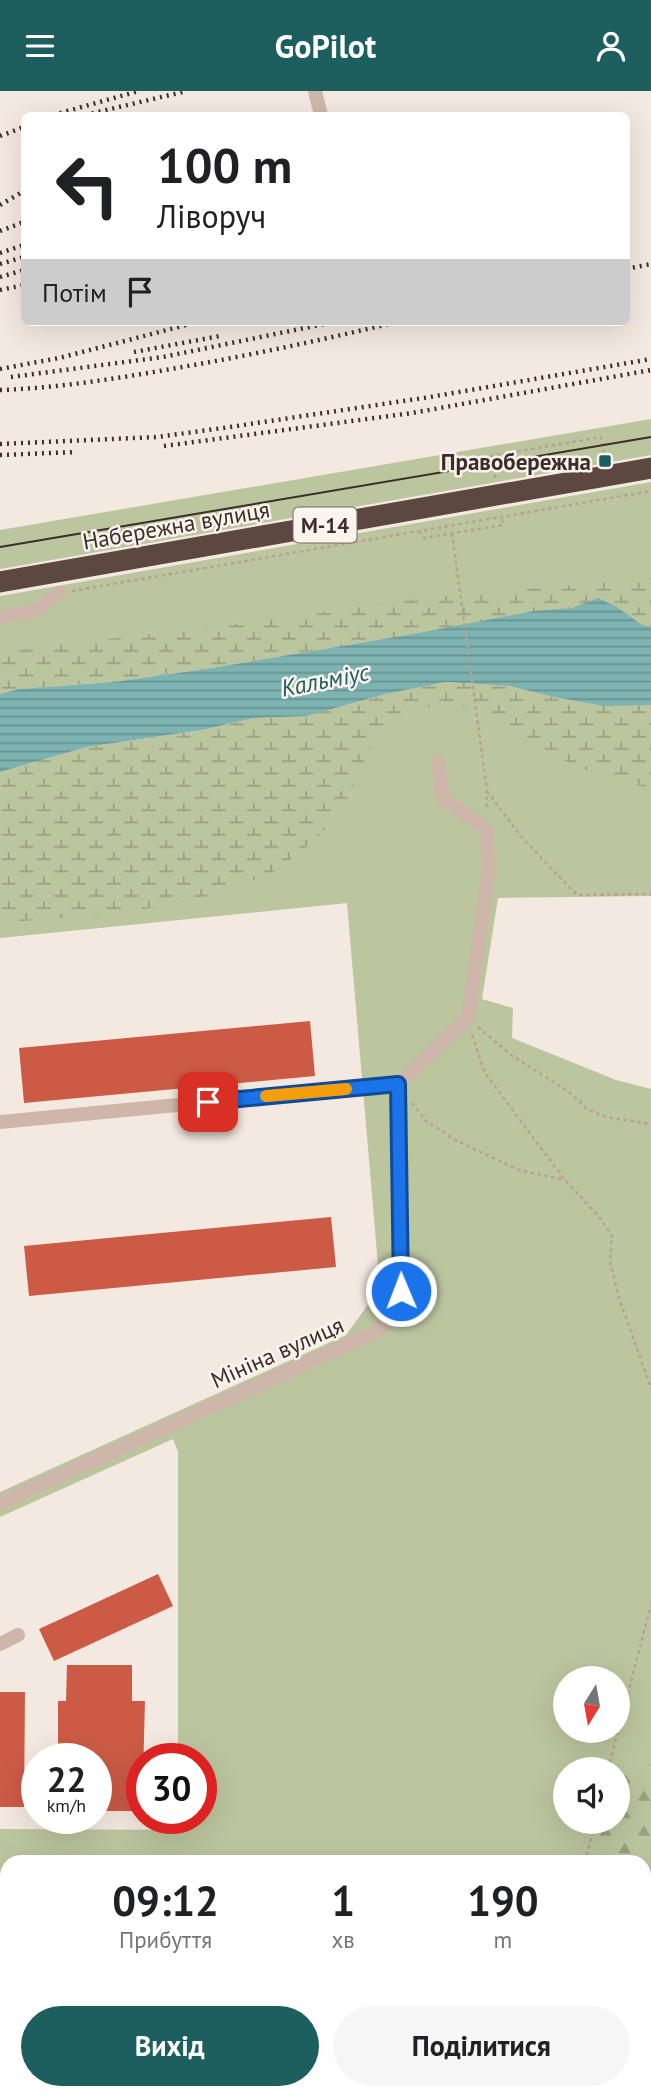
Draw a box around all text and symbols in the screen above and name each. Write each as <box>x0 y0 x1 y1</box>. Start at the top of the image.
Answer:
text: GoPilot <box>275 25 376 67</box>
icon: menu <box>21 27 59 65</box>
icon: person <box>592 27 630 65</box>
text: 100 m <box>157 133 292 197</box>
icon: left <box>42 140 133 231</box>
text: Ліворуч <box>157 195 266 237</box>
icon: arrive <box>121 273 159 311</box>
text: Потім <box>42 276 107 309</box>
place label: Правобережна <box>441 447 591 476</box>
marker: Правобережна <box>597 453 613 469</box>
street label: Набережна вулиця <box>80 494 272 556</box>
road number: М-14 <box>294 507 356 543</box>
water label: Кальміус <box>278 656 372 704</box>
pin <box>178 1072 238 1132</box>
icon: arrive <box>189 1083 227 1121</box>
position arrow <box>364 1254 438 1328</box>
street label: Мініна вулиця <box>206 1310 348 1394</box>
north arrow <box>553 1666 630 1743</box>
map controls <box>553 1666 630 1834</box>
speed limit sign: 30 <box>126 1743 217 1834</box>
text: 22 <box>47 1756 86 1802</box>
button: sound <box>553 1757 630 1834</box>
text: km/h <box>47 1794 86 1817</box>
text: 09:12 <box>112 1873 219 1928</box>
text: 1 <box>331 1873 355 1928</box>
text: 190 <box>467 1873 539 1928</box>
text: Прибуття <box>119 1925 212 1954</box>
text: хв <box>331 1925 355 1954</box>
text: m <box>494 1925 512 1954</box>
button: Вихід <box>21 2006 319 2086</box>
button: Поділитися <box>333 2006 630 2086</box>

